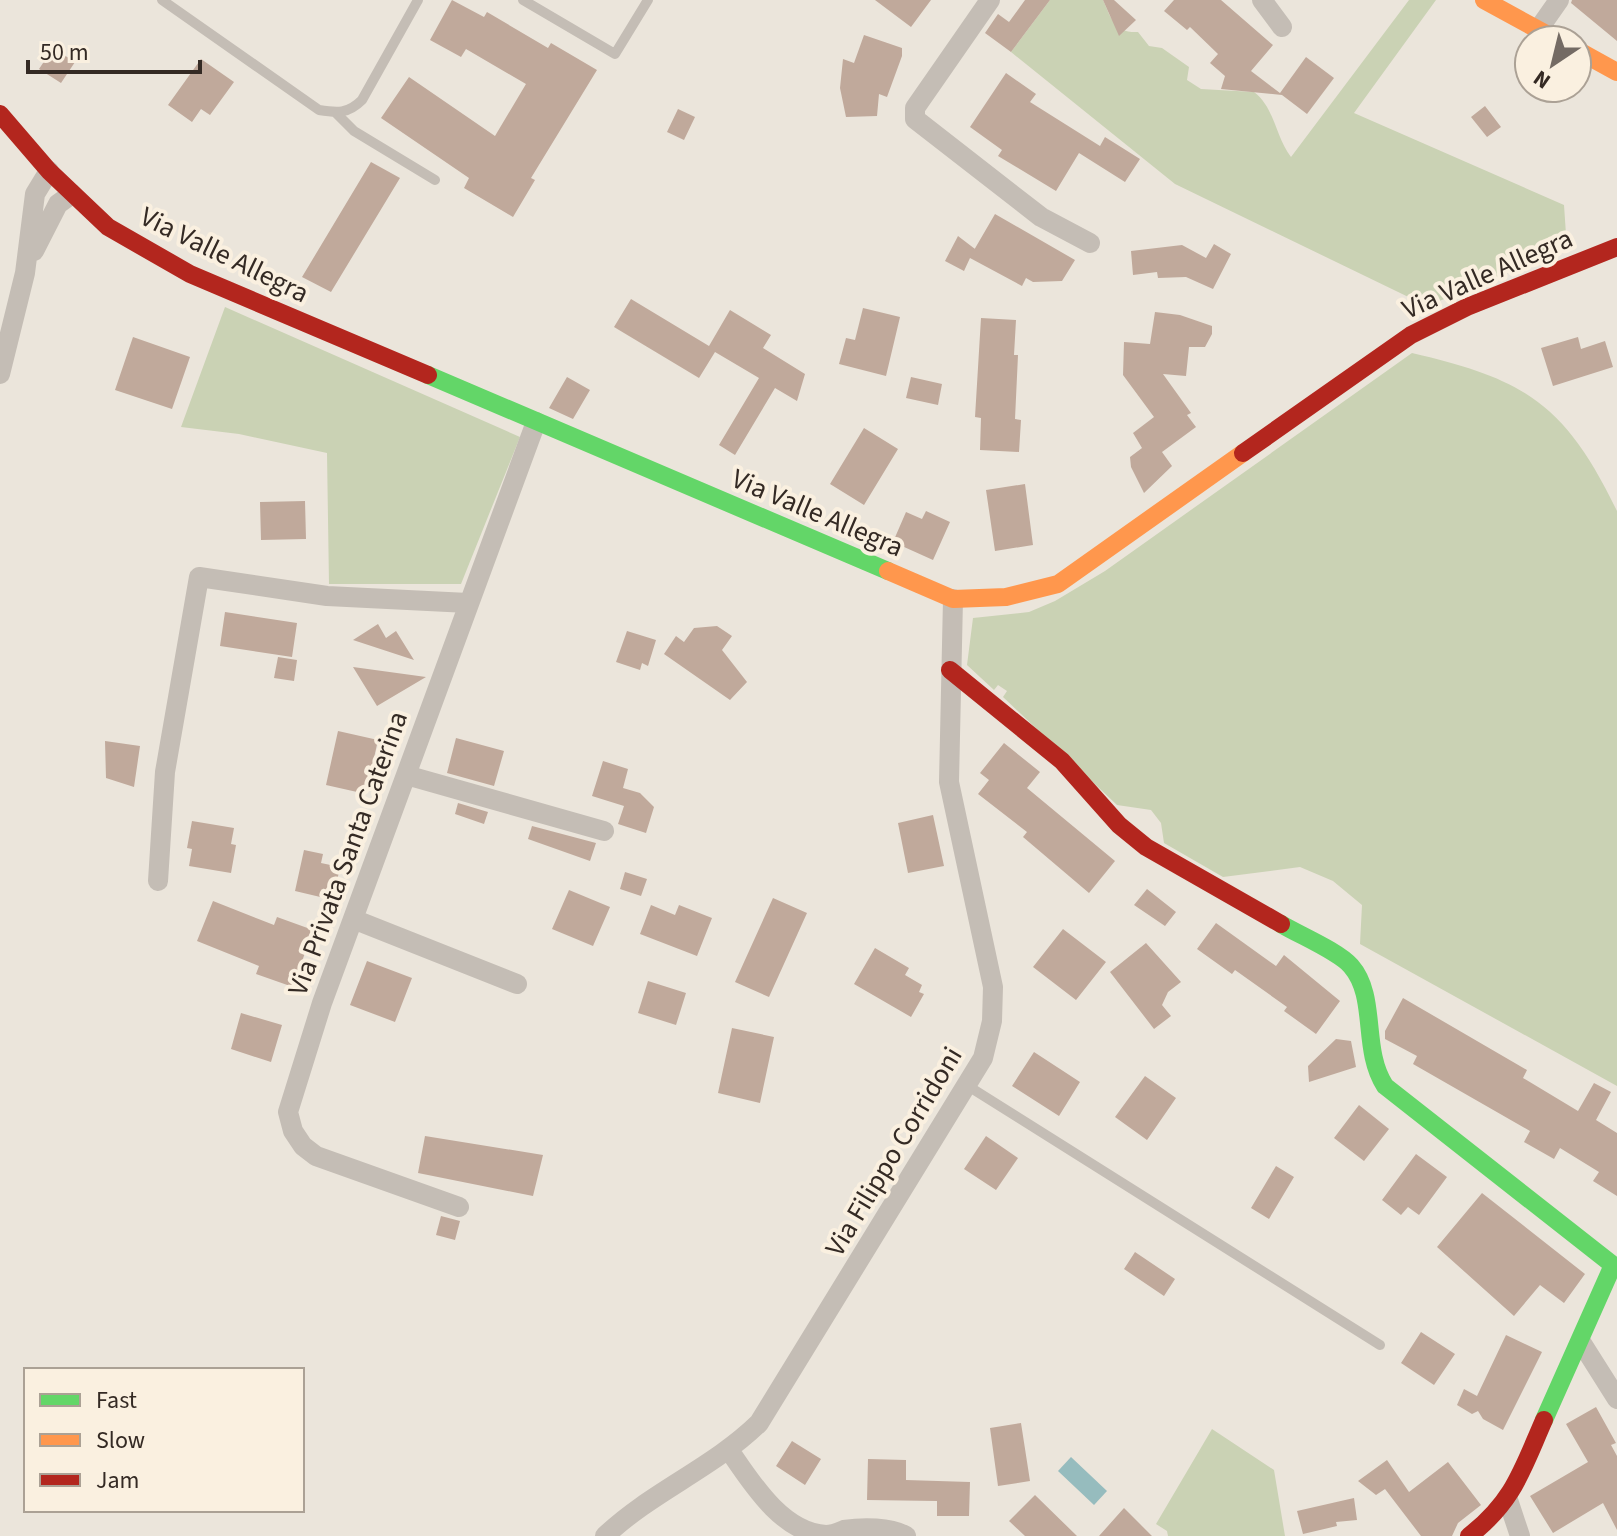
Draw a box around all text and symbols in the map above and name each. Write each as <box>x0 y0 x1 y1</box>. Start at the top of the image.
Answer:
scale bar <box>28 24 200 74</box>
north arrow <box>1513 24 1593 104</box>
text: 50 m <box>40 35 89 70</box>
text: N <box>1527 62 1557 97</box>
street label: Via Valle Allegra <box>134 197 316 313</box>
street label: Via Valle Allegra <box>1396 218 1579 329</box>
street label: Via Valle Allegra <box>726 459 910 567</box>
street label: Via Privata Santa Caterina <box>278 706 418 1001</box>
street label: Via Filippo Corridoni <box>815 1039 972 1264</box>
legend <box>24 1368 304 1512</box>
text: Fast <box>96 1383 137 1418</box>
text: Slow <box>96 1423 145 1458</box>
text: Jam <box>96 1463 140 1498</box>

